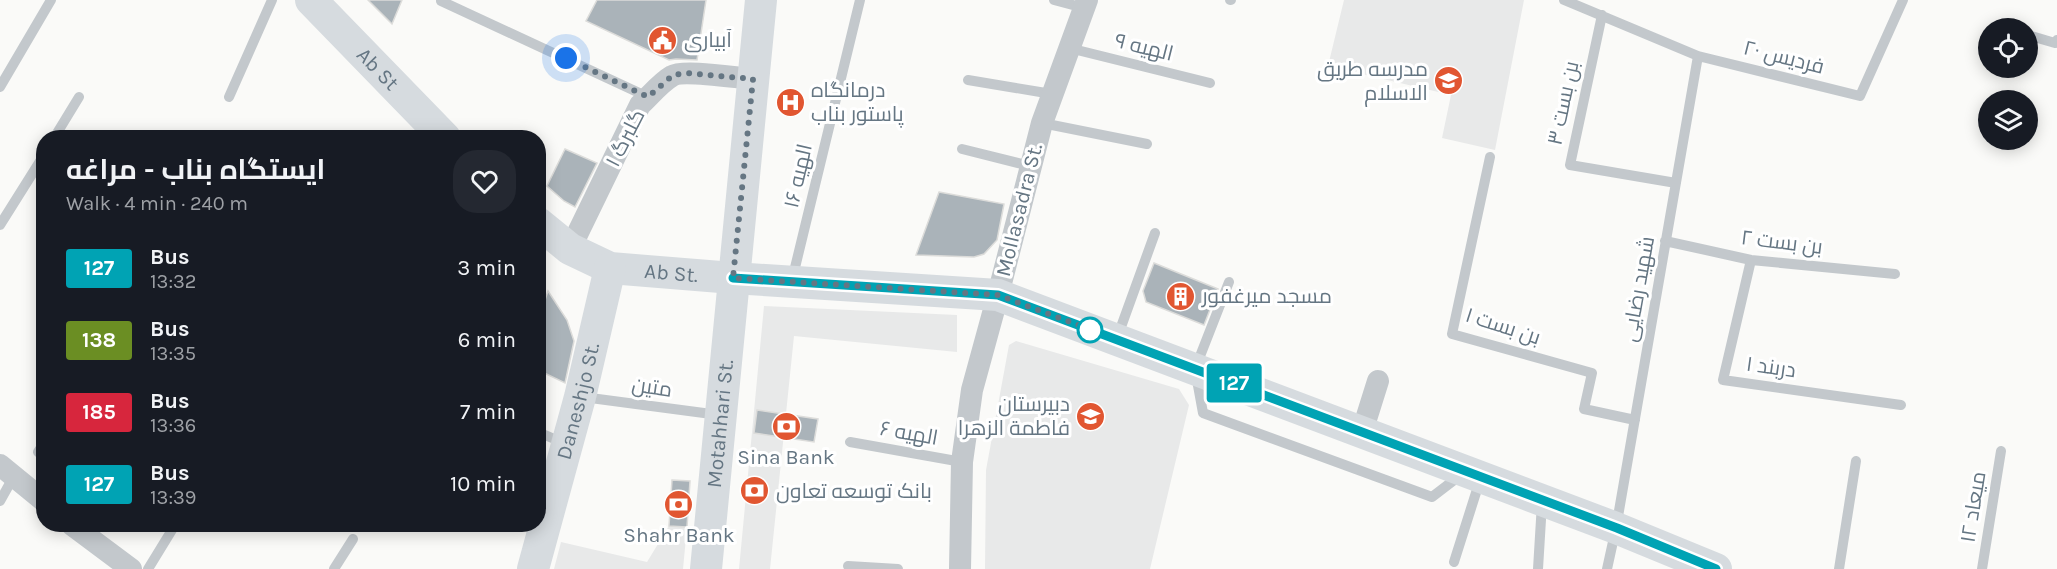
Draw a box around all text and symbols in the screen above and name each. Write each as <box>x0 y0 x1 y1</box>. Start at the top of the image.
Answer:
map controls <box>1978 18 2038 150</box>
button: locate <box>1978 18 2038 78</box>
public building icon: آبیاری <box>647 24 679 56</box>
place label: آبیاری <box>684 28 732 53</box>
street label: الهیه ۹ <box>1112 28 1176 67</box>
street label: فردیس ۲۰ <box>1741 35 1827 80</box>
street label: Ab St <box>352 43 404 95</box>
your location <box>551 43 581 73</box>
place label: مدرسه طریق الاسلام <box>1317 57 1428 107</box>
street label: بن بست ۳ <box>1542 59 1585 147</box>
school or university icon: مدرسه طریق الاسلام <box>1433 65 1465 97</box>
place label: درمانگاه پاستور بناب <box>811 78 904 128</box>
hospital icon: درمانگاه پاستور بناب <box>774 86 806 118</box>
button: layers <box>1978 90 2038 150</box>
street label: گلبرگ ۱ <box>600 105 650 171</box>
street label: Mollasadra St. <box>991 141 1047 279</box>
street label: الهیه ۱۶ <box>779 142 818 211</box>
button: heart <box>453 150 516 213</box>
text: ایستگاه بناب - مراغه <box>66 153 325 186</box>
text: Walk · 4 min · 240 m <box>66 192 248 215</box>
street label: بن بست ۲ <box>1740 225 1824 260</box>
street label: شهید رضایی <box>1617 234 1660 344</box>
text: Bus <box>150 244 190 270</box>
text: 3 min <box>457 255 516 281</box>
text: 127 <box>84 256 114 280</box>
street label: Ab St. <box>643 259 699 287</box>
text: 13:32 <box>150 270 196 293</box>
building icon: مسجد میرغفور <box>1165 280 1197 312</box>
place label: مسجد میرغفور <box>1201 284 1332 308</box>
street label: بن بست ۱ <box>1462 303 1544 350</box>
text: Bus <box>150 316 190 342</box>
unlabelled marker <box>1077 317 1103 343</box>
text: 6 min <box>458 327 516 353</box>
text: 138 <box>82 328 116 352</box>
street label: Daneshjo St. <box>551 340 604 462</box>
text: 13:35 <box>150 342 196 365</box>
street label: دربند ۱ <box>1744 352 1798 382</box>
street label: Motahhari St. <box>702 358 738 489</box>
line badge: 127 <box>1200 364 1268 403</box>
text: 127 <box>1219 371 1249 395</box>
street label: متین <box>630 372 674 403</box>
text: Bus <box>150 388 190 414</box>
place label: دبیرستان فاطمة الزهرا <box>958 392 1070 440</box>
text: 7 min <box>460 399 516 425</box>
text: 185 <box>82 400 116 424</box>
school or university icon: دبیرستان فاطمة الزهرا <box>1075 400 1107 432</box>
bank icon: Sina Bank <box>770 410 802 442</box>
text: 13:36 <box>150 414 196 437</box>
street label: الهیه ۶ <box>878 416 940 451</box>
place label: Sina Bank <box>737 445 835 469</box>
text: Bus <box>150 460 190 486</box>
street label: میعاد ۱۲ <box>1956 470 1990 544</box>
text: 10 min <box>450 471 516 497</box>
text: 127 <box>84 472 114 496</box>
bank icon: بانک توسعه تعاون <box>739 475 771 507</box>
place label: بانک توسعه تعاون <box>776 479 932 504</box>
text: 13:39 <box>150 486 196 509</box>
bank icon: Shahr Bank <box>663 488 695 520</box>
place label: Shahr Bank <box>623 523 735 547</box>

